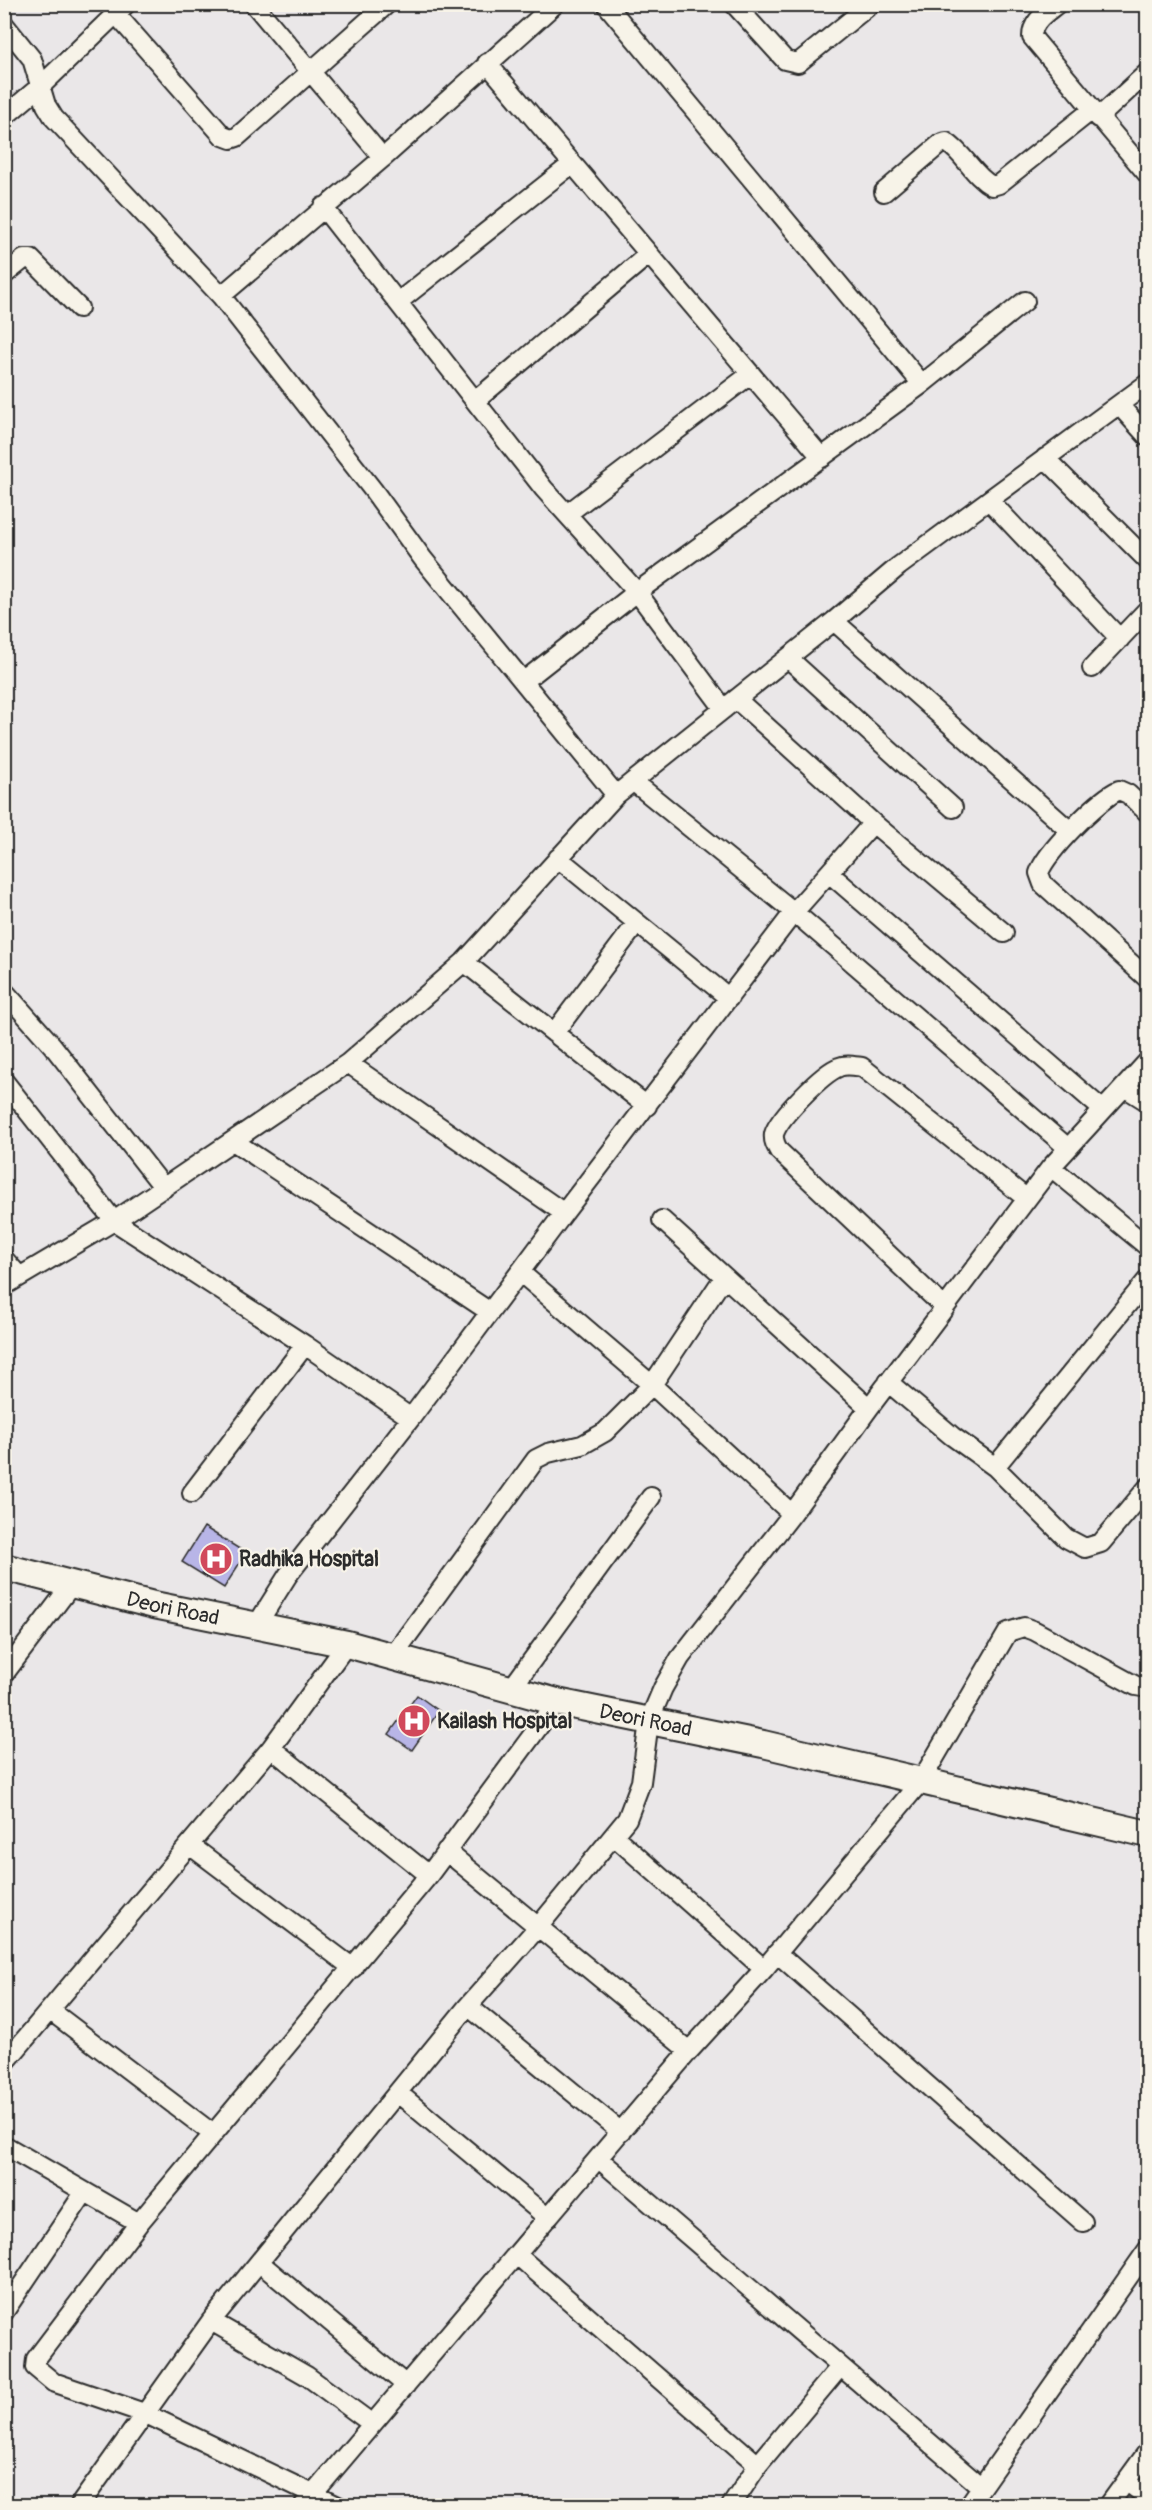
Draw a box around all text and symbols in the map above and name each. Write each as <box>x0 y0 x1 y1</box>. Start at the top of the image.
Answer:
hospital icon: Radhika Hospital <box>198 1541 234 1577</box>
place label: Radhika Hospital <box>239 1546 379 1573</box>
street label: Deori Road <box>124 1585 222 1631</box>
street label: Deori Road <box>597 1697 694 1743</box>
hospital icon: Kailash Hospital <box>396 1703 432 1739</box>
place label: Kailash Hospital <box>437 1708 573 1735</box>

